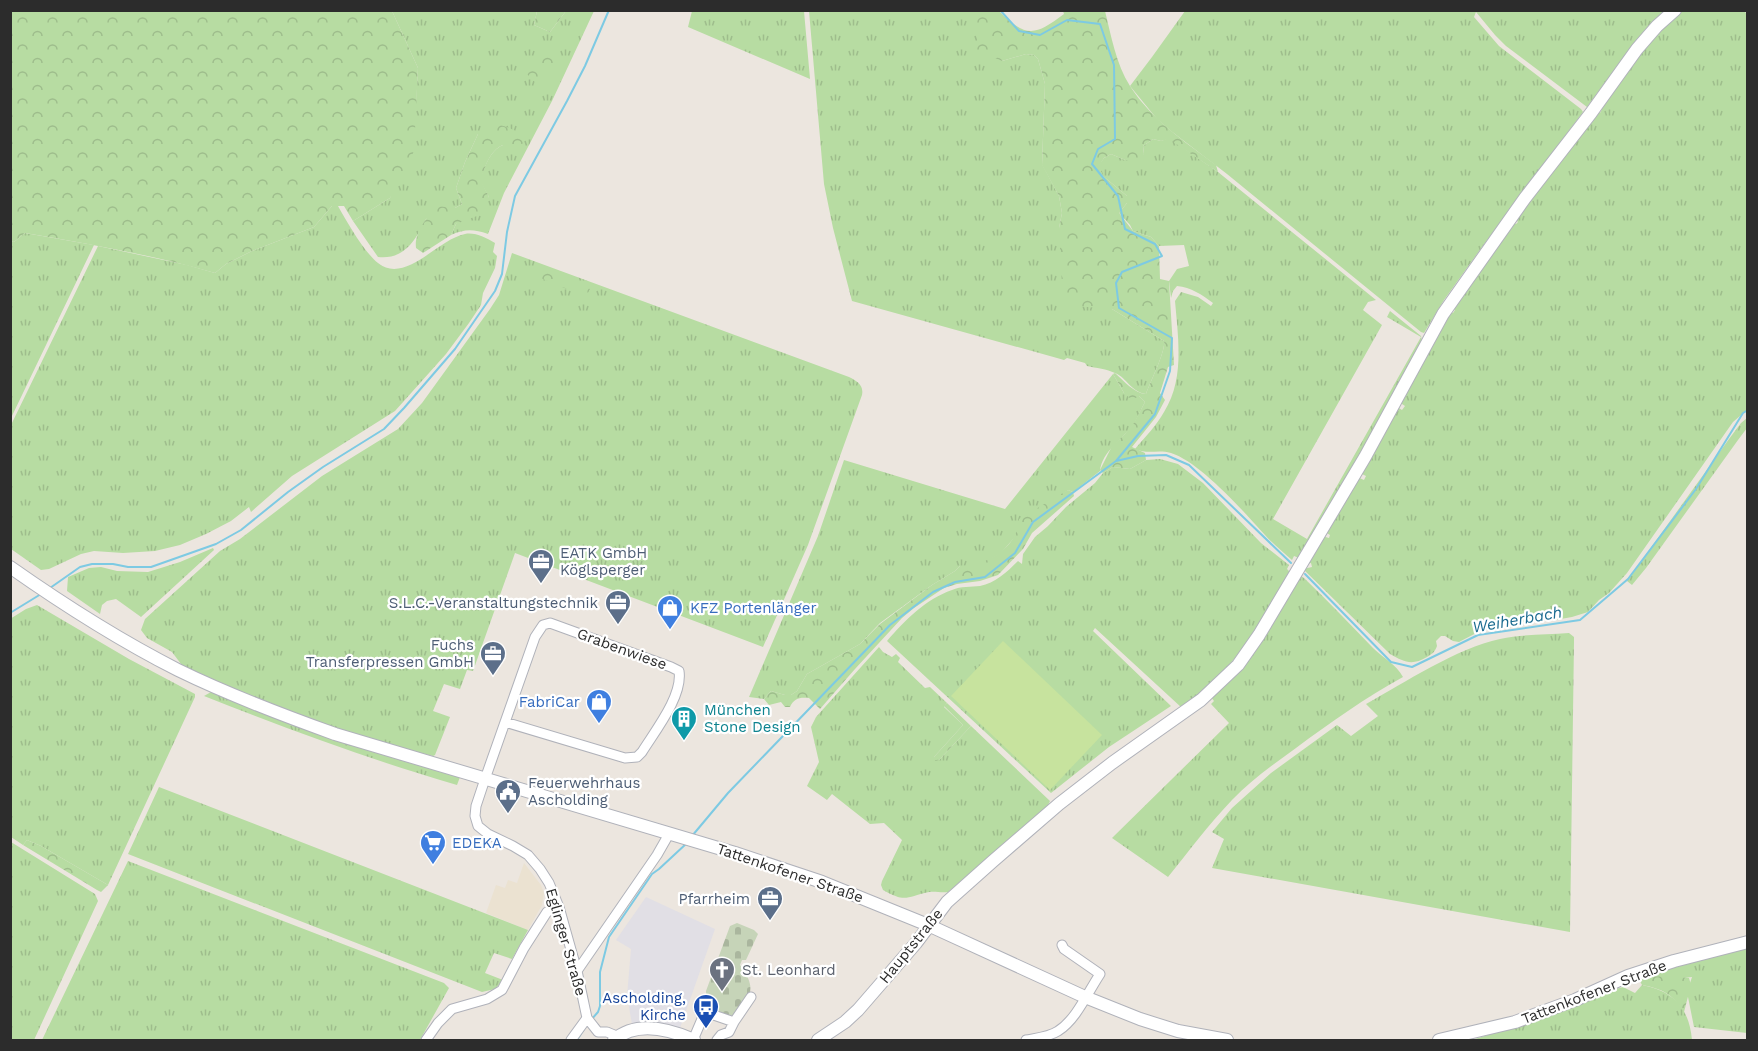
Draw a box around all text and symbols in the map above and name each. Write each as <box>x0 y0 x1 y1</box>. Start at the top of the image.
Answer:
place label: EATK GmbH Köglsperger <box>560 544 647 579</box>
office icon: EATK GmbH Köglsperger <box>526 547 556 585</box>
office icon: S.L.C.-Veranstaltungstechnik <box>603 588 633 626</box>
shop icon: KFZ Portenlänger <box>655 593 685 631</box>
place label: S.L.C.-Veranstaltungstechnik <box>389 594 598 612</box>
place label: KFZ Portenlänger <box>690 599 817 617</box>
water label: Weiherbach <box>1471 602 1563 637</box>
street label: Grabenwiese <box>575 624 669 674</box>
place label: Fuchs Transferpressen GmbH <box>306 636 474 671</box>
office icon: Fuchs Transferpressen GmbH <box>478 639 508 677</box>
shop icon: FabriCar <box>584 687 614 725</box>
place label: FabriCar <box>519 693 580 711</box>
place label: München Stone Design <box>704 701 801 736</box>
building icon: München Stone Design <box>669 704 699 742</box>
place label: Feuerwehrhaus Ascholding <box>528 774 640 809</box>
public building icon: Feuerwehrhaus Ascholding <box>493 777 523 815</box>
supermarket icon: EDEKA <box>418 828 448 866</box>
place label: EDEKA <box>452 834 502 852</box>
street label: Tattenkofener Straße <box>714 839 866 907</box>
office icon: Pfarrheim <box>755 884 785 922</box>
street label: Eglinger Straße <box>542 886 590 998</box>
place label: Pfarrheim <box>678 890 750 908</box>
street label: Hauptstraße <box>875 905 947 987</box>
church icon: St. Leonhard <box>707 955 737 993</box>
street label: Tattenkofener Straße <box>1519 956 1669 1028</box>
place label: St. Leonhard <box>742 961 836 979</box>
place label: Ascholding, Kirche <box>602 989 686 1024</box>
bus stop icon: Ascholding, Kirche <box>691 992 721 1030</box>

